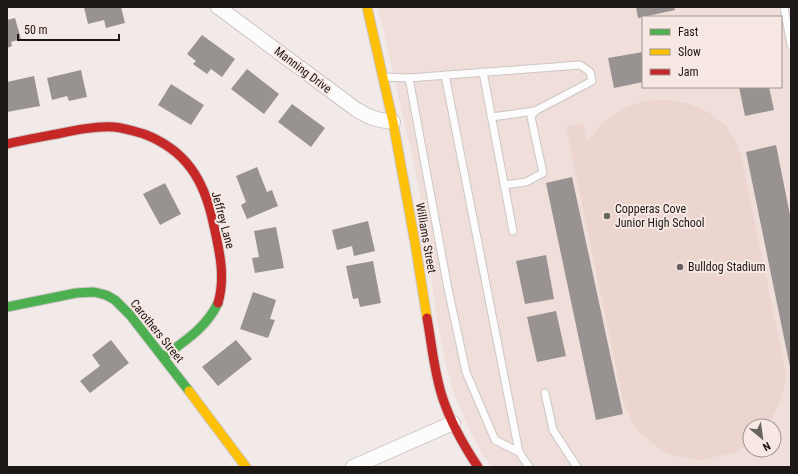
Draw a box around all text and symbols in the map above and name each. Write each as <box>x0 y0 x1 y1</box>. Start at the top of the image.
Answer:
scale bar <box>18 16 119 42</box>
legend <box>642 16 782 88</box>
text: 50 m <box>24 23 48 37</box>
text: Fast <box>678 25 699 39</box>
street label: Manning Drive <box>272 44 335 96</box>
text: Slow <box>678 45 701 59</box>
text: Jam <box>678 65 699 79</box>
street label: Jeffrey Lane <box>209 190 237 251</box>
street label: Williams Street <box>413 202 439 275</box>
place label: Copperas Cove Junior High School <box>615 202 705 230</box>
marker: Copperas Cove Junior High School <box>602 211 612 221</box>
place label: Bulldog Stadium <box>688 260 766 274</box>
marker: Bulldog Stadium <box>675 262 685 272</box>
street label: Carothers Street <box>127 297 187 366</box>
north arrow <box>742 418 782 458</box>
text: N <box>760 439 773 454</box>

